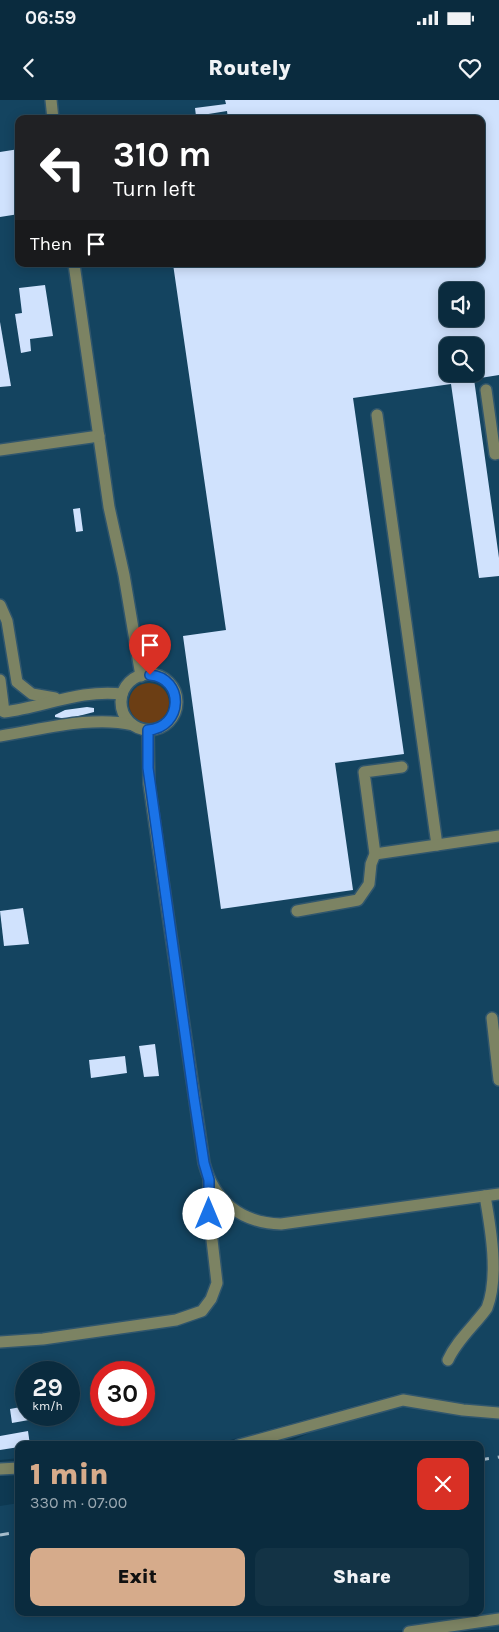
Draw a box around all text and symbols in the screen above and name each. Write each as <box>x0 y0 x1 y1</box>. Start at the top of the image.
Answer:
text: 06:59 <box>25 7 76 29</box>
icon: back <box>15 54 43 82</box>
icon: heart <box>456 54 484 82</box>
text: Routely <box>208 55 291 81</box>
text: 310 m <box>113 134 211 175</box>
icon: left <box>30 135 95 200</box>
text: Turn left <box>113 176 196 202</box>
icon: arrive <box>82 230 110 258</box>
text: Then <box>30 233 72 255</box>
map controls <box>439 282 484 382</box>
button: sound <box>439 282 484 327</box>
button: search <box>439 337 484 382</box>
pin <box>129 624 171 675</box>
icon: arrive <box>136 631 164 659</box>
position arrow <box>182 1187 234 1239</box>
speed limit sign: 30 <box>90 1361 155 1426</box>
text: 29 <box>32 1373 63 1402</box>
text: km/h <box>32 1399 63 1413</box>
text: 1 min <box>30 1456 109 1492</box>
button: close <box>417 1458 469 1510</box>
text: 330 m · 07:00 <box>30 1493 127 1512</box>
button: Exit <box>30 1548 245 1606</box>
button: Share <box>255 1548 469 1606</box>

